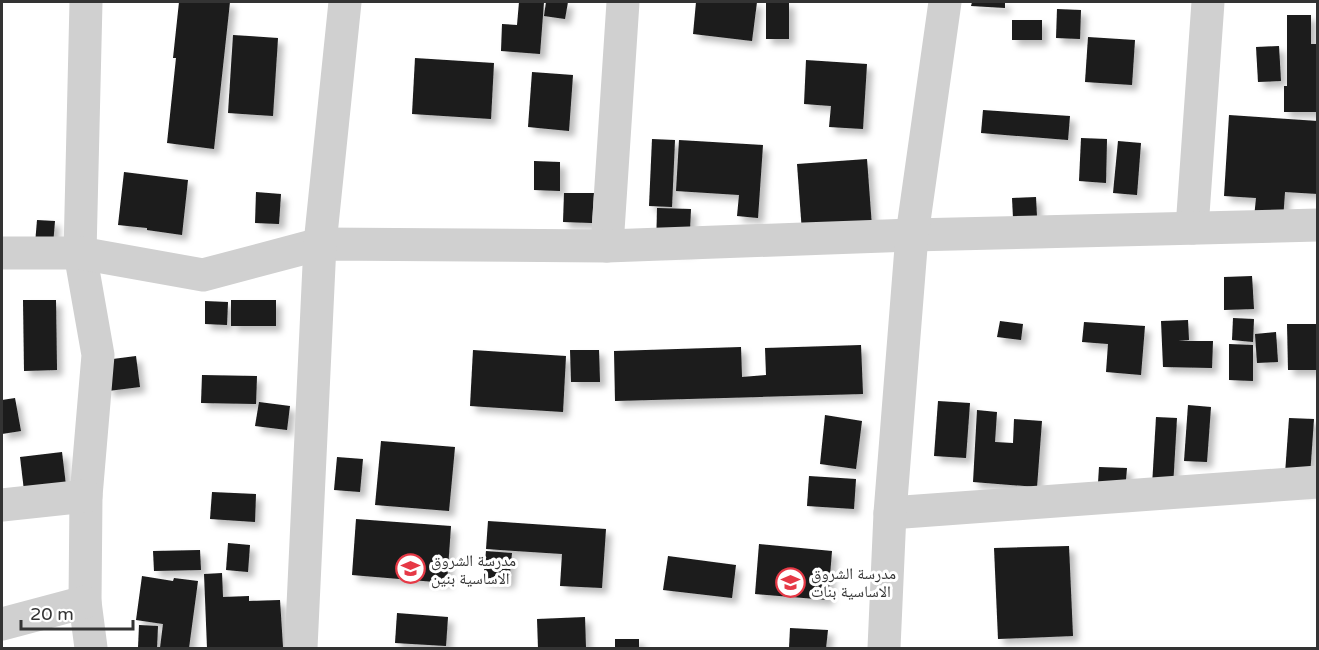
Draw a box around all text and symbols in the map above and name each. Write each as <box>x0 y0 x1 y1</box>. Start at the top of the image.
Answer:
place label: مدرسة الشروق الاساسية بنين <box>431 551 516 589</box>
school or university icon: مدرسة الشروق الاساسية بنين <box>394 553 426 585</box>
place label: مدرسة الشروق الاساسية بنات <box>811 564 896 602</box>
school or university icon: مدرسة الشروق الاساسية بنات <box>774 566 806 598</box>
scale bar <box>21 593 134 631</box>
text: 20 m <box>30 603 74 625</box>

